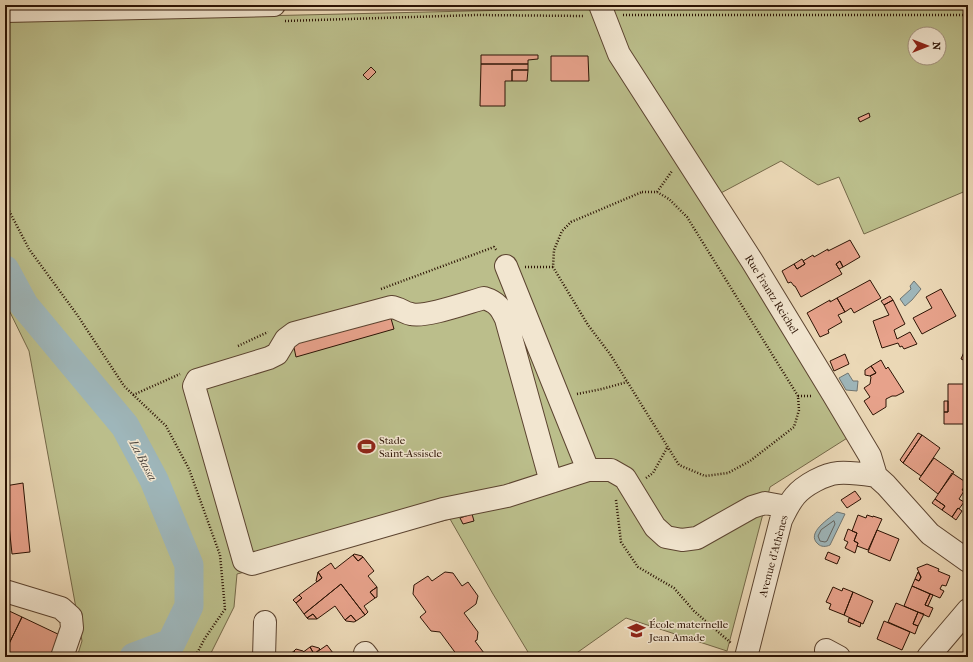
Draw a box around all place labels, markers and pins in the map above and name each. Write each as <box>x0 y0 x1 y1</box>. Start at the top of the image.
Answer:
place label: Stade Saint-Assiscle <box>379 434 442 460</box>
sports icon: Stade Saint-Assiscle <box>356 436 376 456</box>
place label: École maternelle Jean Amade <box>648 618 729 644</box>
school or university icon: École maternelle Jean Amade <box>626 620 646 640</box>

